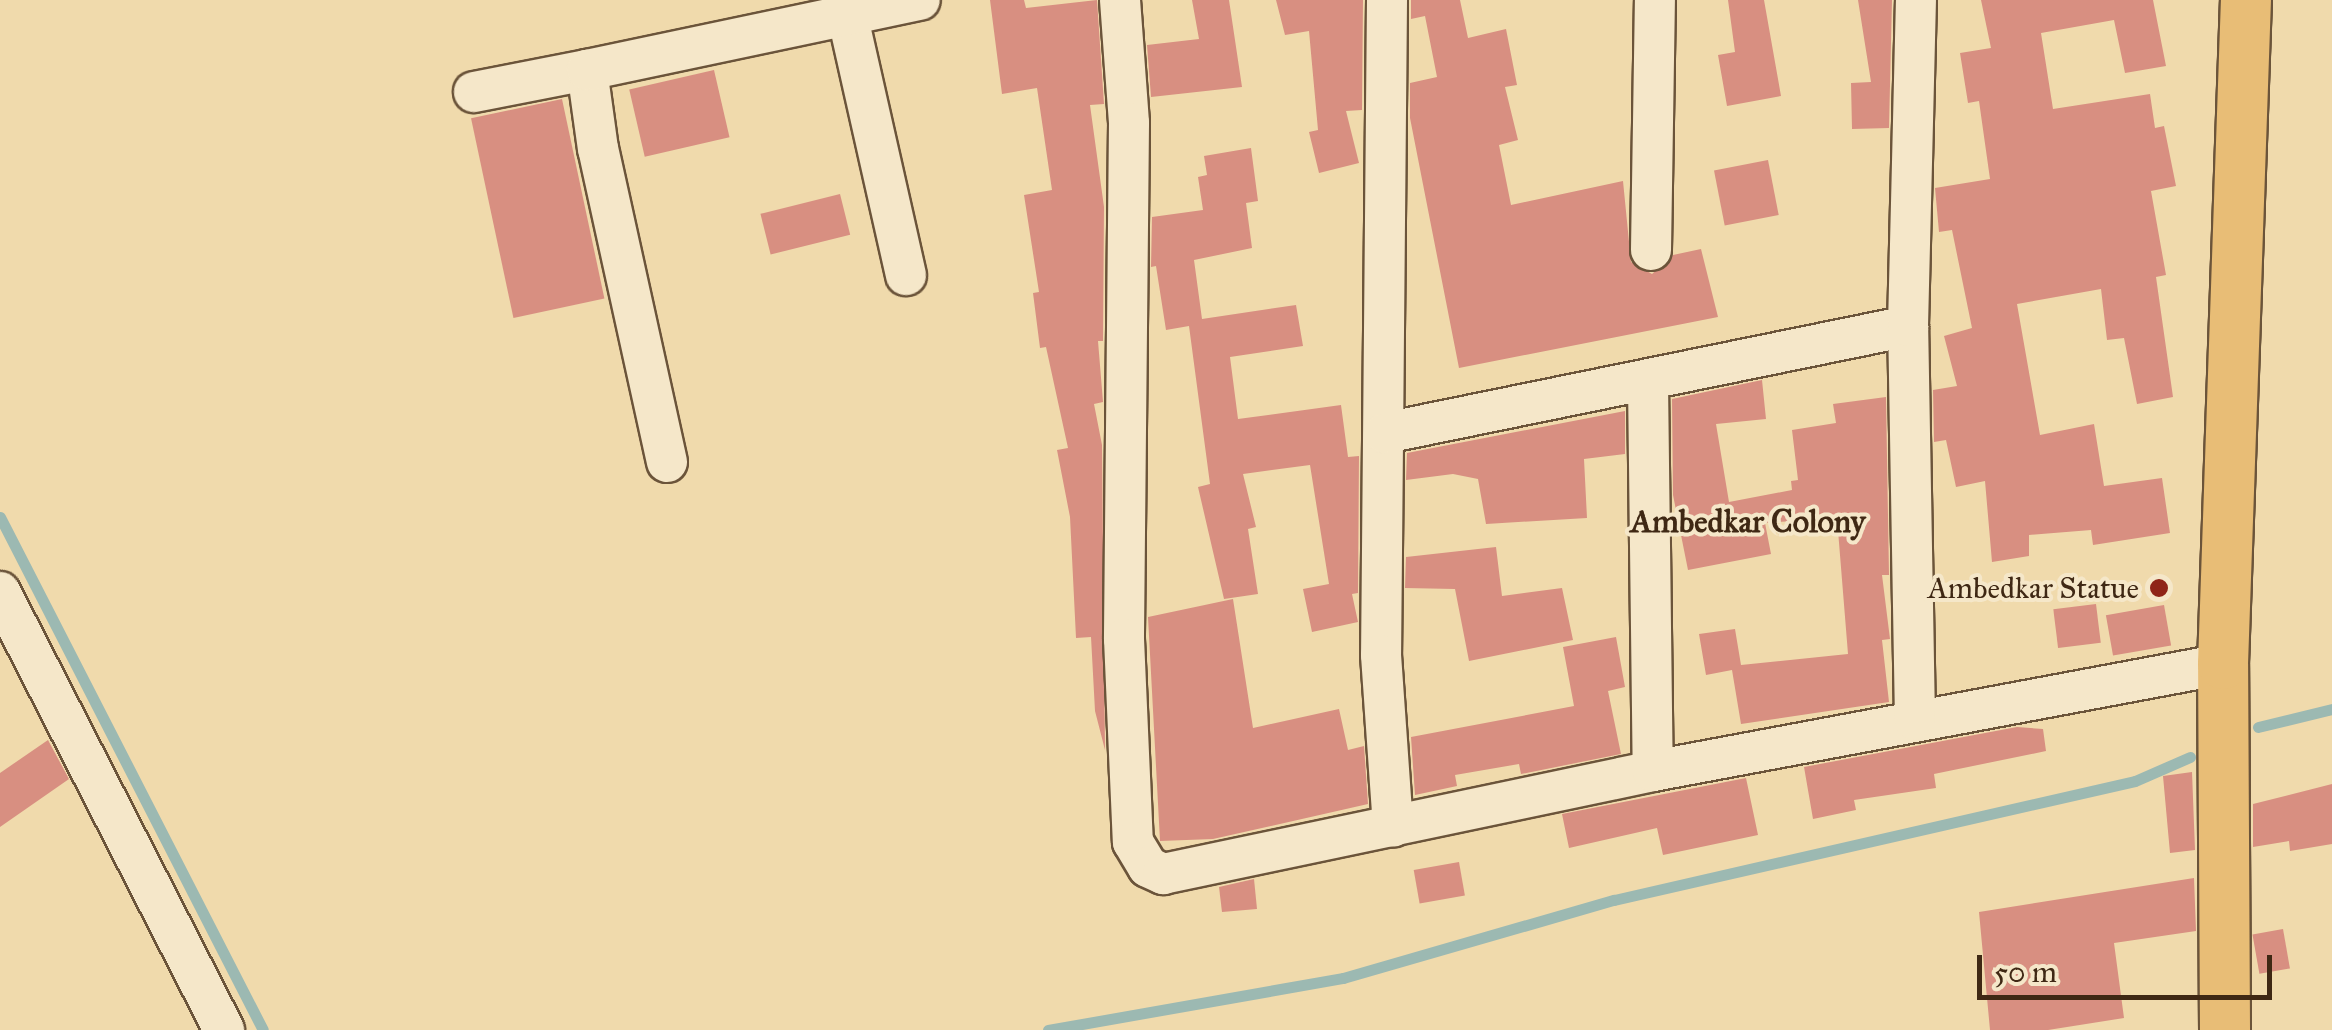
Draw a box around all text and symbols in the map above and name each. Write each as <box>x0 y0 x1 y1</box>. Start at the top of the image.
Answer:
district label: Ambedkar Colony <box>1630 503 1866 541</box>
place label: Ambedkar Statue <box>1928 570 2139 606</box>
marker: Ambedkar Statue <box>2148 577 2170 599</box>
scale bar <box>1982 935 2277 997</box>
text: 50 m <box>1994 954 2057 990</box>

